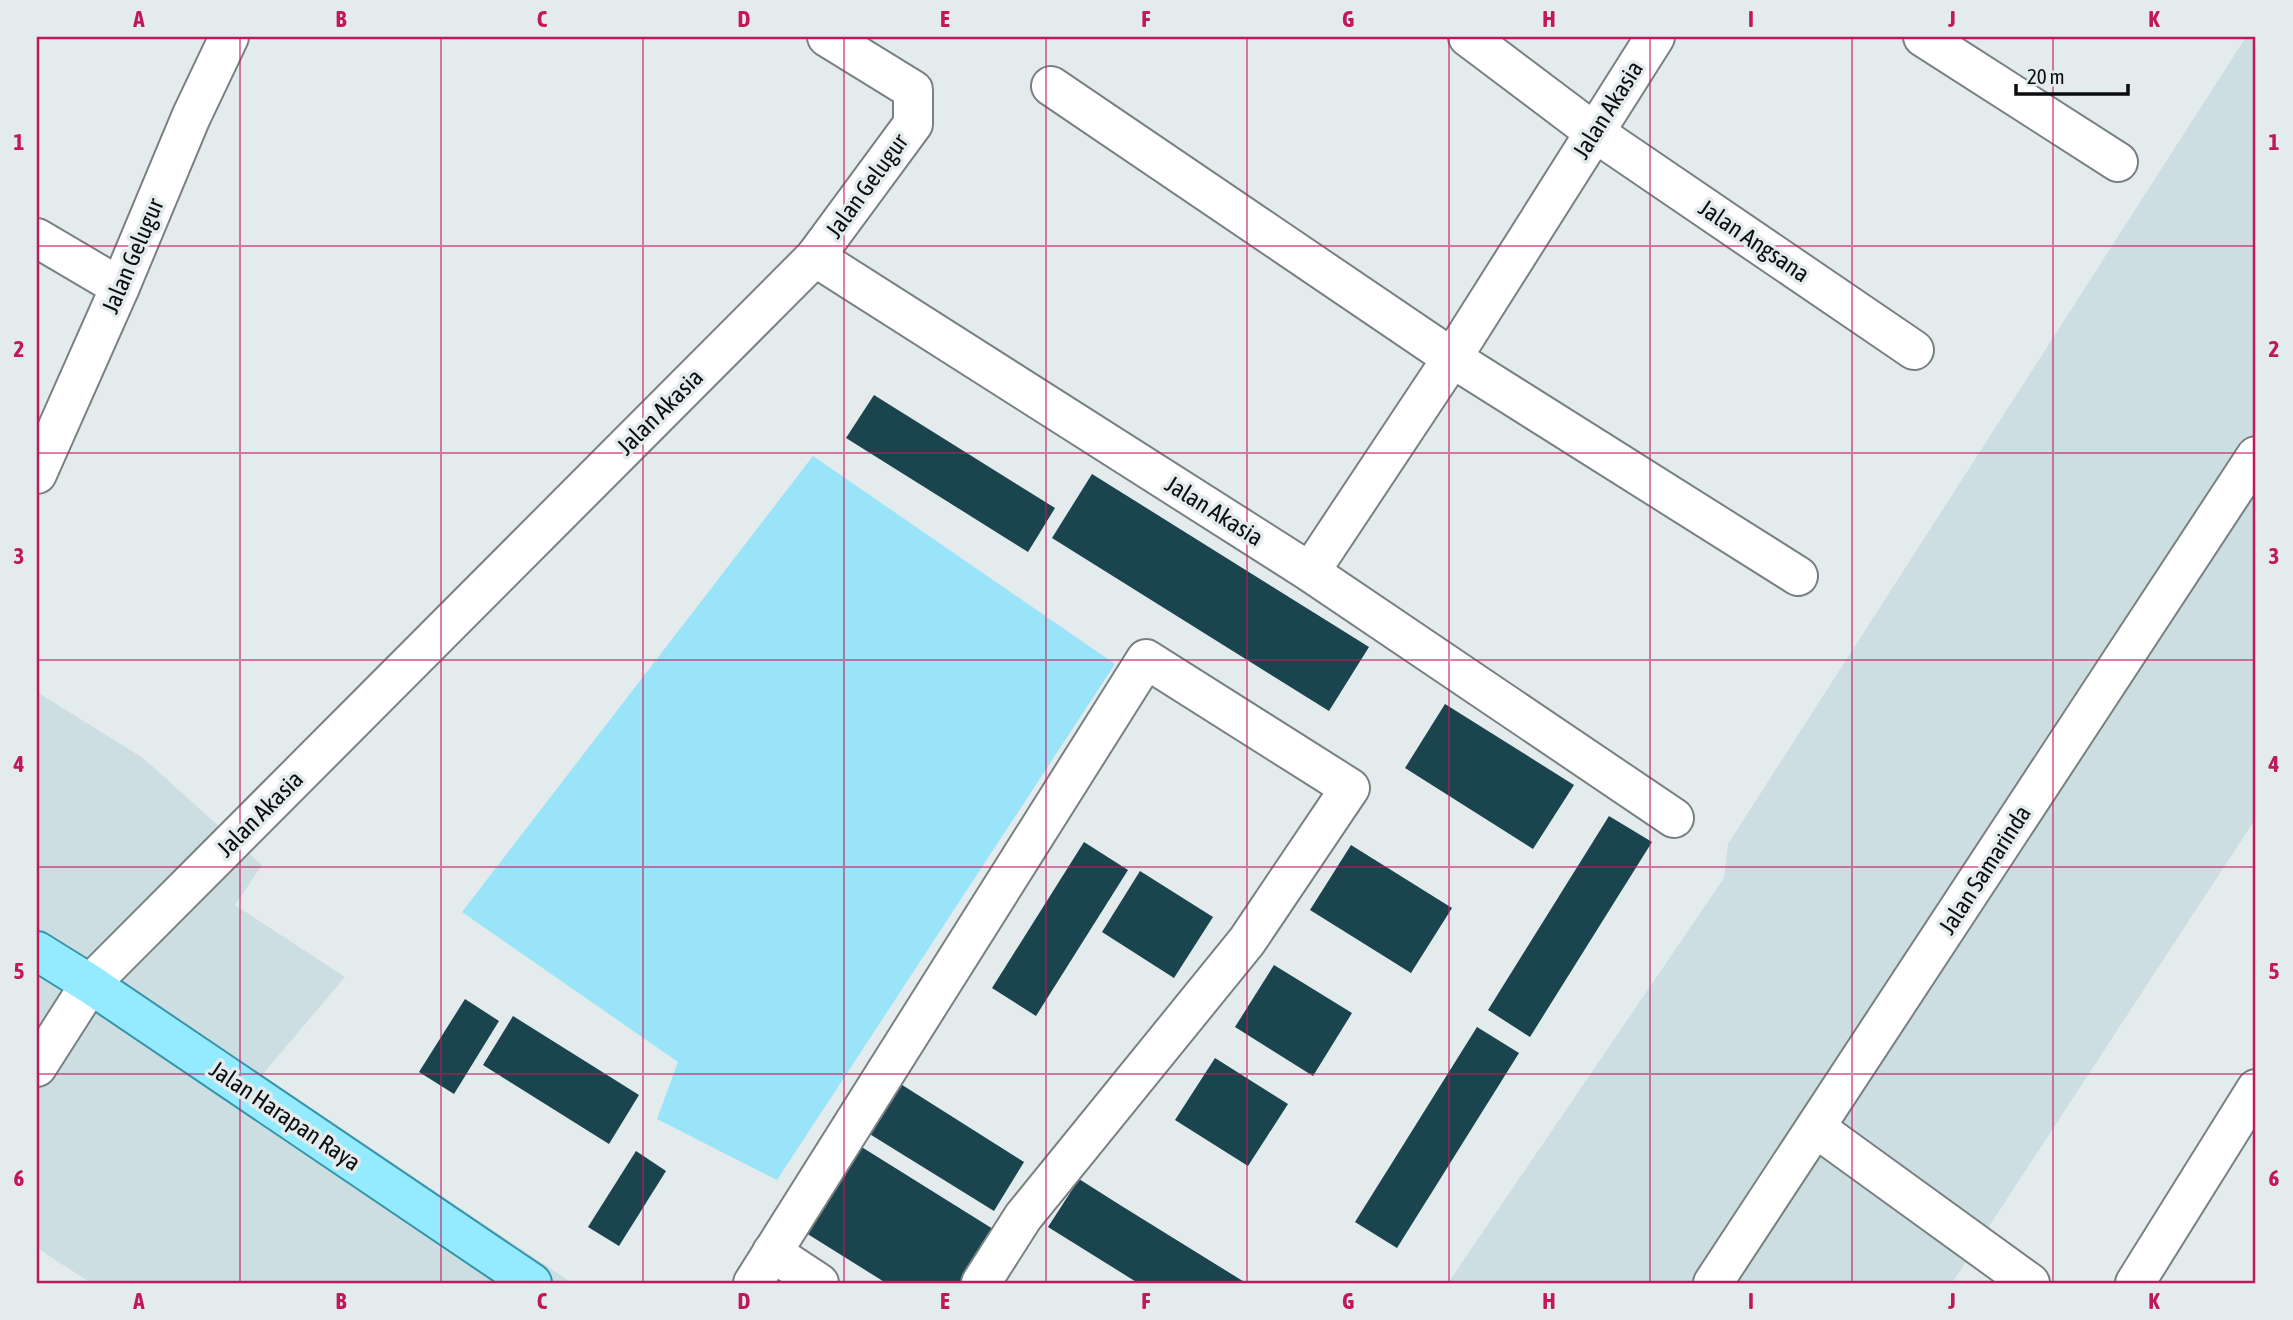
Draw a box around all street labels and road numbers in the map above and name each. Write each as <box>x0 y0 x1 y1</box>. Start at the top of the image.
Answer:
street label: Jalan Akasia <box>1567 56 1648 163</box>
street label: Jalan Gelugur <box>820 128 914 243</box>
street label: Jalan Gelugur <box>96 194 169 317</box>
street label: Jalan Angsana <box>1694 194 1815 287</box>
street label: Jalan Akasia <box>611 363 708 460</box>
street label: Jalan Akasia <box>1161 470 1268 551</box>
street label: Jalan Akasia <box>211 765 308 862</box>
street label: Jalan Samarinda <box>1933 800 2036 939</box>
street label: Jalan Harapan Raya <box>205 1055 366 1176</box>

